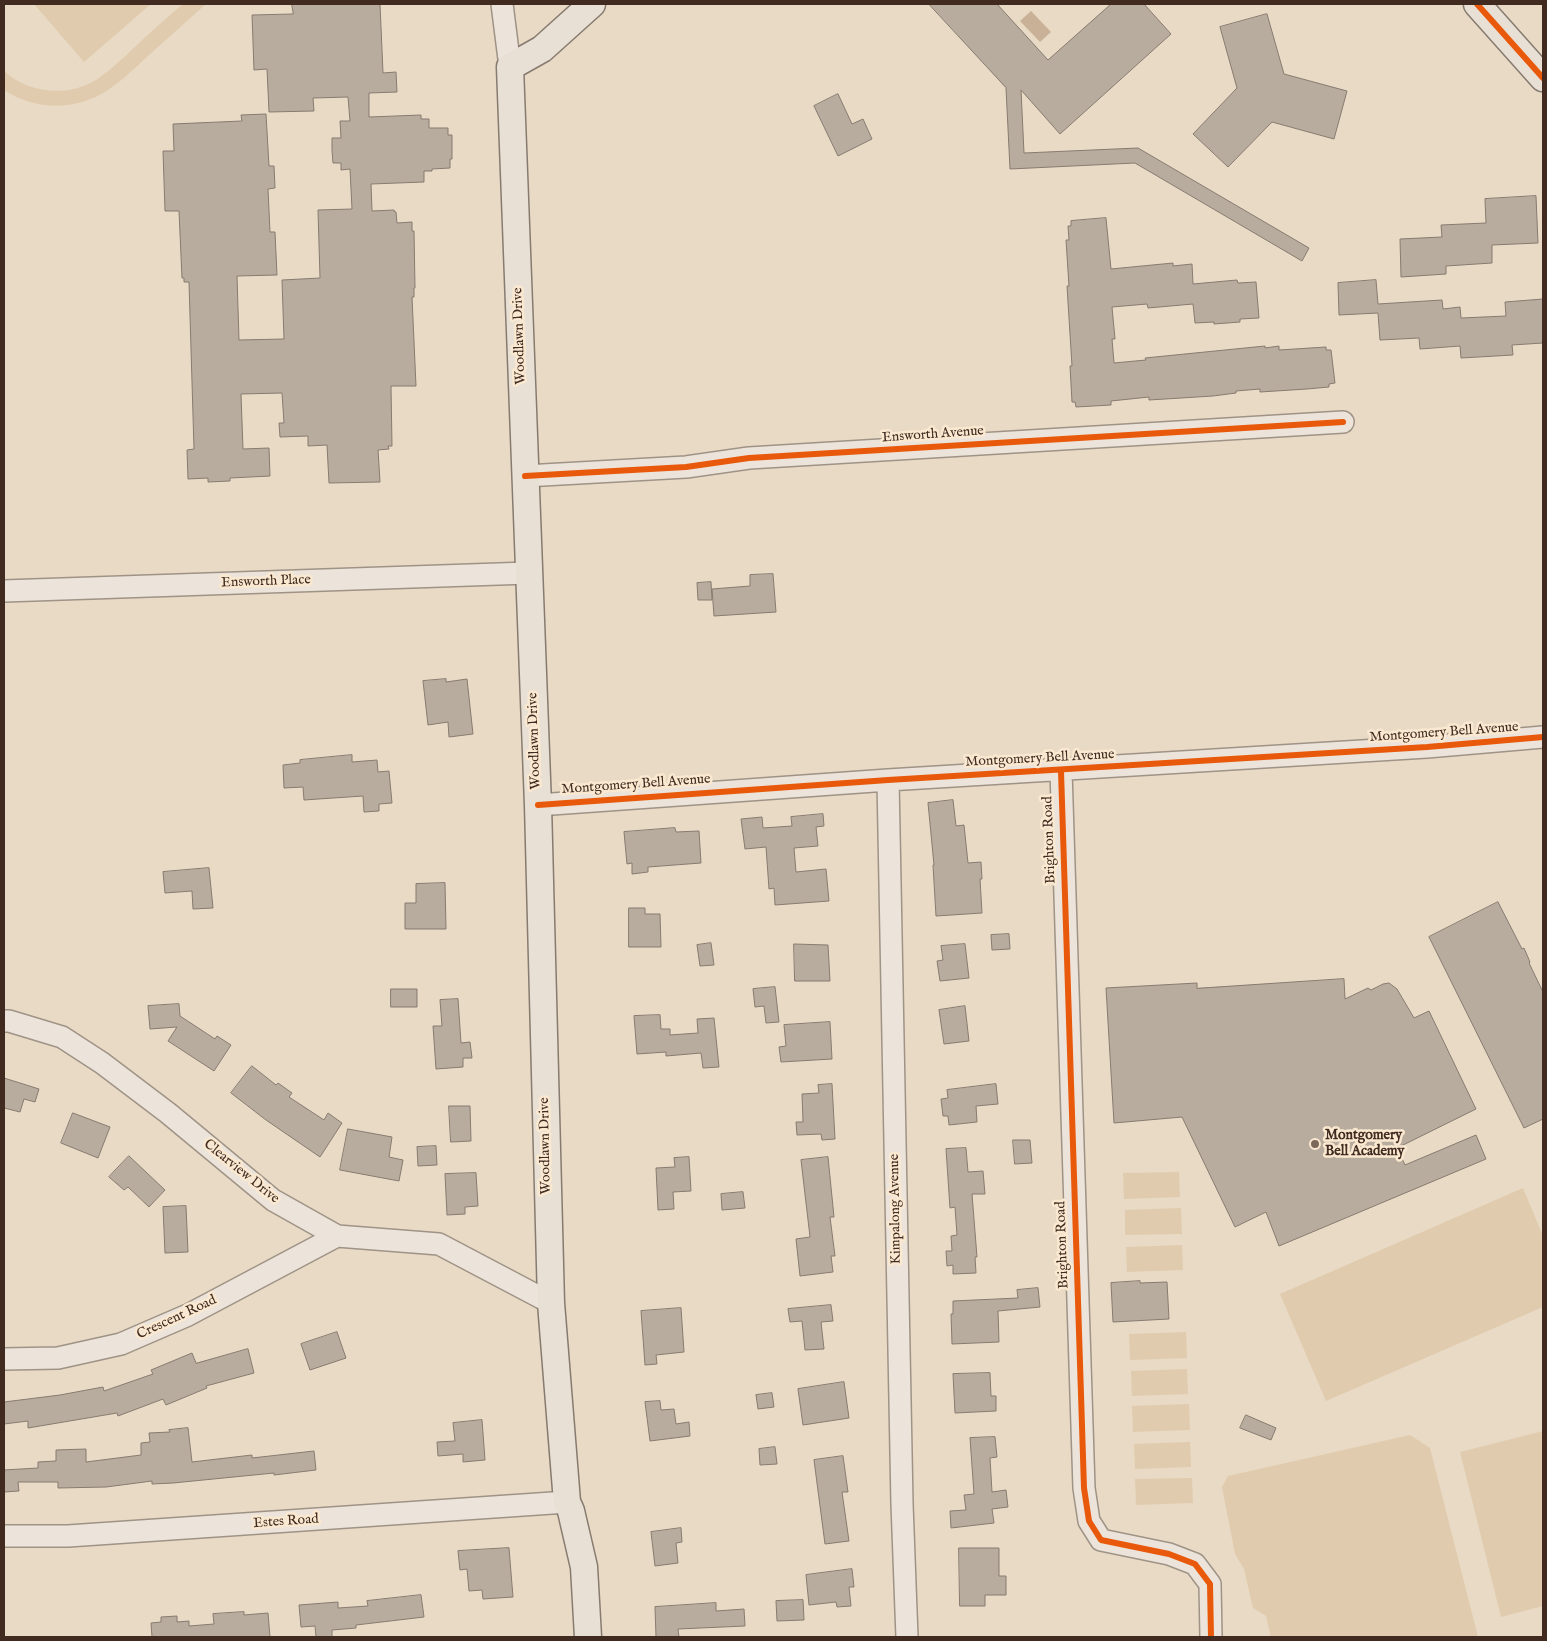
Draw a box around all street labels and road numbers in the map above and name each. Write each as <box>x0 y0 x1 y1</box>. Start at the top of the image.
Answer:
street label: Woodlawn Drive <box>510 287 530 385</box>
street label: Ensworth Avenue <box>882 423 984 447</box>
street label: Ensworth Place <box>221 572 311 592</box>
street label: Woodlawn Drive <box>525 692 545 790</box>
street label: Montgomery Bell Avenue <box>1369 719 1519 747</box>
street label: Montgomery Bell Avenue <box>965 747 1115 771</box>
street label: Montgomery Bell Avenue <box>561 771 711 799</box>
street label: Brighton Road <box>1040 796 1060 884</box>
street label: Woodlawn Drive <box>537 1097 555 1195</box>
street label: Clearview Drive <box>200 1136 282 1208</box>
street label: Kimpalong Avenue <box>887 1154 905 1264</box>
street label: Brighton Road <box>1053 1201 1073 1289</box>
street label: Crescent Road <box>135 1292 219 1344</box>
street label: Estes Road <box>253 1511 319 1533</box>

